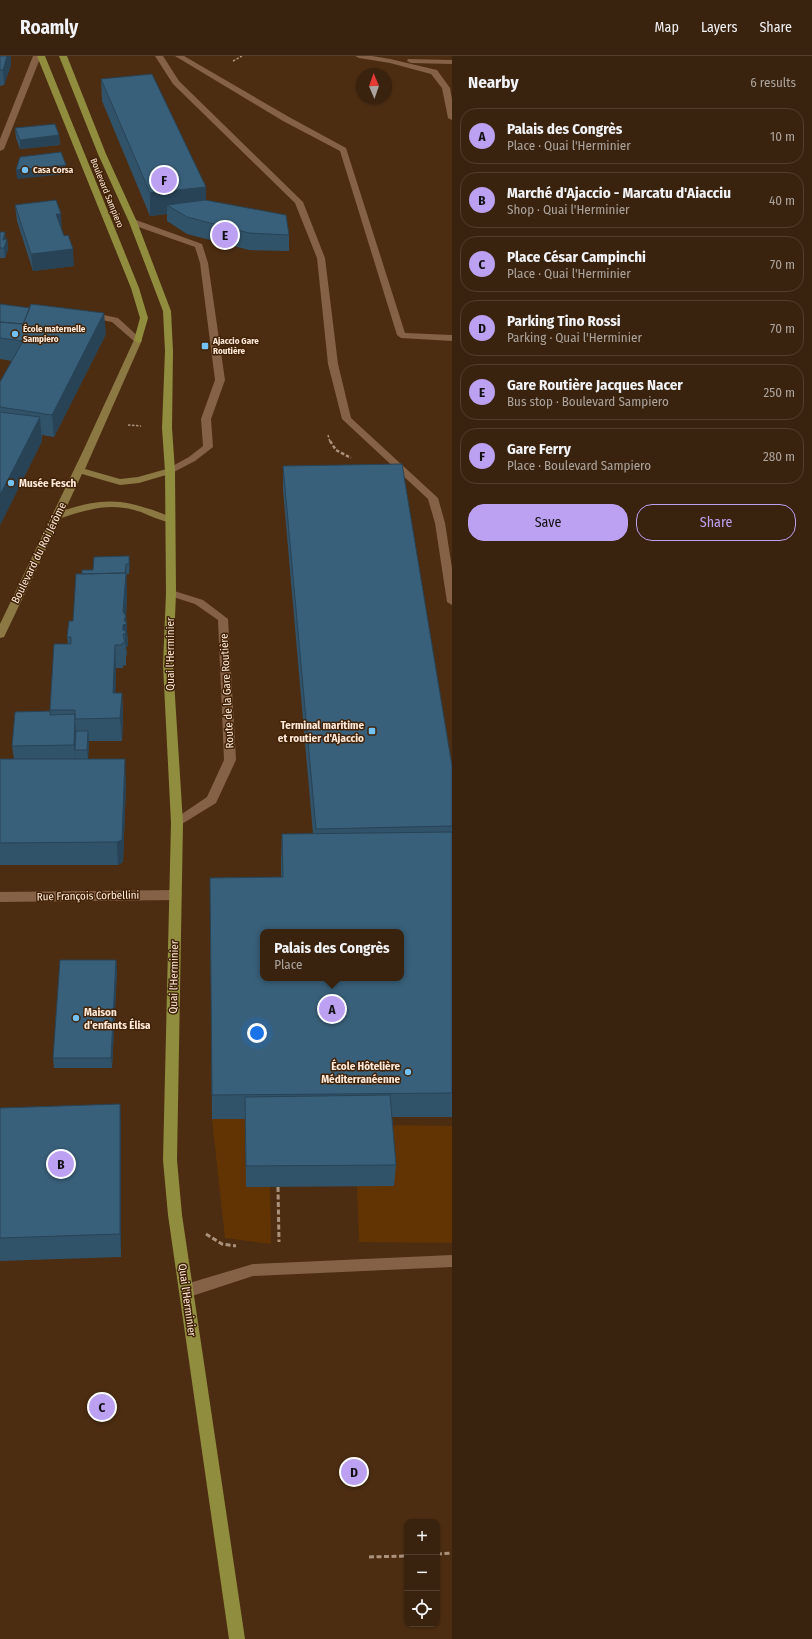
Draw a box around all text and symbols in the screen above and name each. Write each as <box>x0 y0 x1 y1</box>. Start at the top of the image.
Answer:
text: Roamly <box>20 16 78 39</box>
text: Map <box>655 19 679 36</box>
text: Layers <box>701 19 737 36</box>
text: Share <box>759 19 792 36</box>
north arrow <box>356 68 392 104</box>
text: Nearby <box>468 72 519 93</box>
text: 6 results <box>750 75 796 90</box>
text: Palais des Congrès <box>507 120 622 138</box>
text: A <box>478 129 486 144</box>
text: 10 m <box>770 129 795 144</box>
text: Place · Quai l'Herminier <box>507 138 631 153</box>
street label: Boulevard Sampiero <box>88 157 126 229</box>
marker: Casa Corsa <box>20 165 30 175</box>
place label: Casa Corsa <box>33 165 74 175</box>
pin: F <box>151 165 177 195</box>
text: Marché d'Ajaccio - Marcatu d'Aiacciu <box>507 184 731 202</box>
text: B <box>478 193 486 208</box>
text: 40 m <box>769 193 795 208</box>
text: Shop · Quai l'Herminier <box>507 202 630 217</box>
pin: E <box>212 220 238 250</box>
text: Place César Campinchi <box>507 248 646 266</box>
text: C <box>479 257 485 272</box>
text: 70 m <box>770 257 795 272</box>
text: Place · Quai l'Herminier <box>507 266 631 281</box>
text: Parking Tino Rossi <box>507 312 621 330</box>
text: D <box>478 321 486 336</box>
text: 70 m <box>770 321 795 336</box>
place label: École maternelle Sampiero <box>23 323 86 344</box>
marker: École maternelle Sampiero <box>10 329 20 339</box>
text: Parking · Quai l'Herminier <box>507 330 642 345</box>
place label: Ajaccio Gare Routière <box>212 336 259 356</box>
marker: Ajaccio Gare Routière <box>200 341 210 351</box>
text: Gare Routière Jacques Nacer <box>507 376 683 394</box>
text: E <box>479 385 485 400</box>
text: 250 m <box>763 385 795 400</box>
text: Bus stop · Boulevard Sampiero <box>507 394 669 409</box>
text: Gare Ferry <box>507 440 571 458</box>
text: F <box>479 449 485 464</box>
text: 280 m <box>763 449 795 464</box>
text: Place · Boulevard Sampiero <box>507 458 651 473</box>
place label: Musée Fesch <box>19 477 77 490</box>
marker: Musée Fesch <box>6 478 16 488</box>
street label: Boulevard du Roi Jérôme <box>9 500 69 606</box>
button: Save <box>468 504 628 541</box>
button: Share <box>636 504 796 541</box>
street label: Quai l'Herminier <box>164 617 177 691</box>
street label: Route de la Gare Routière <box>218 633 236 749</box>
place label: Terminal maritime et routier d'Ajaccio <box>278 719 364 745</box>
marker: Terminal maritime et routier d'Ajaccio <box>367 726 377 736</box>
street label: Rue François Corbellini <box>37 889 140 903</box>
popup <box>260 929 404 981</box>
text: Palais des Congrès <box>274 939 390 957</box>
street label: Quai l'Herminier <box>167 940 181 1014</box>
text: Place <box>274 957 302 972</box>
pin: A <box>319 994 345 1024</box>
place label: Maison d'enfants Élisa <box>84 1006 151 1032</box>
marker: Maison d'enfants Élisa <box>71 1013 81 1023</box>
your location <box>247 1023 267 1043</box>
place label: École Hôtelière Méditerranéenne <box>321 1059 400 1086</box>
marker: École Hôtelière Méditerranéenne <box>403 1067 413 1077</box>
pin: B <box>48 1149 74 1179</box>
street label: Quai l'Herminier <box>175 1263 199 1337</box>
pin: C <box>89 1392 115 1422</box>
pin: D <box>341 1457 367 1487</box>
map controls <box>404 1519 440 1627</box>
button: + <box>404 1519 440 1555</box>
button: − <box>404 1555 440 1591</box>
button: locate <box>404 1591 440 1627</box>

